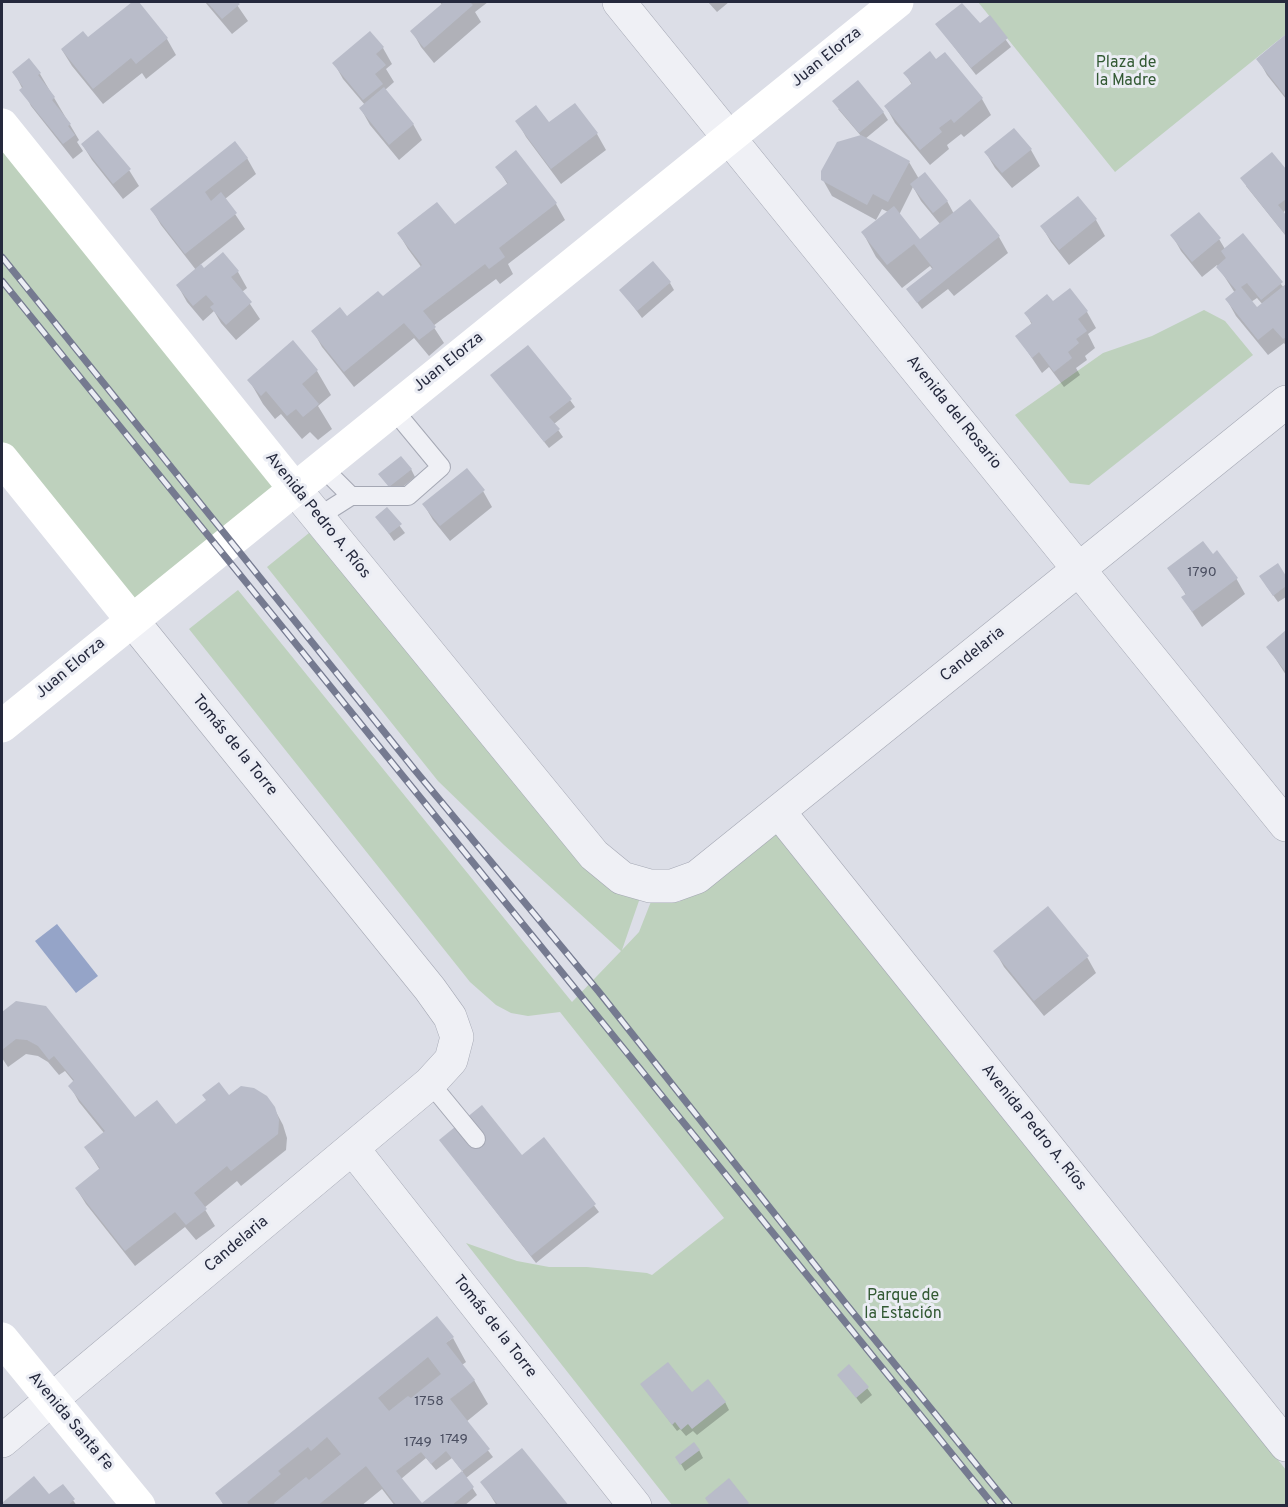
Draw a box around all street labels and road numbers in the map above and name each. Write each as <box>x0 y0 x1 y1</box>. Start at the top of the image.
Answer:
street label: Juan Elorza <box>788 24 866 92</box>
street label: Juan Elorza <box>410 329 488 397</box>
street label: Avenida del Rosario <box>901 352 1005 474</box>
street label: Avenida Pedro A. Ríos <box>260 449 374 583</box>
street label: Candelaria <box>937 623 1009 687</box>
street label: Juan Elorza <box>32 635 110 703</box>
street label: Tomás de la Torre <box>187 691 281 801</box>
street label: Avenida Pedro A. Ríos <box>976 1061 1090 1195</box>
street label: Candelaria <box>201 1213 273 1277</box>
street label: Tomás de la Torre <box>448 1272 540 1382</box>
street label: Avenida Santa Fe <box>23 1369 117 1475</box>

